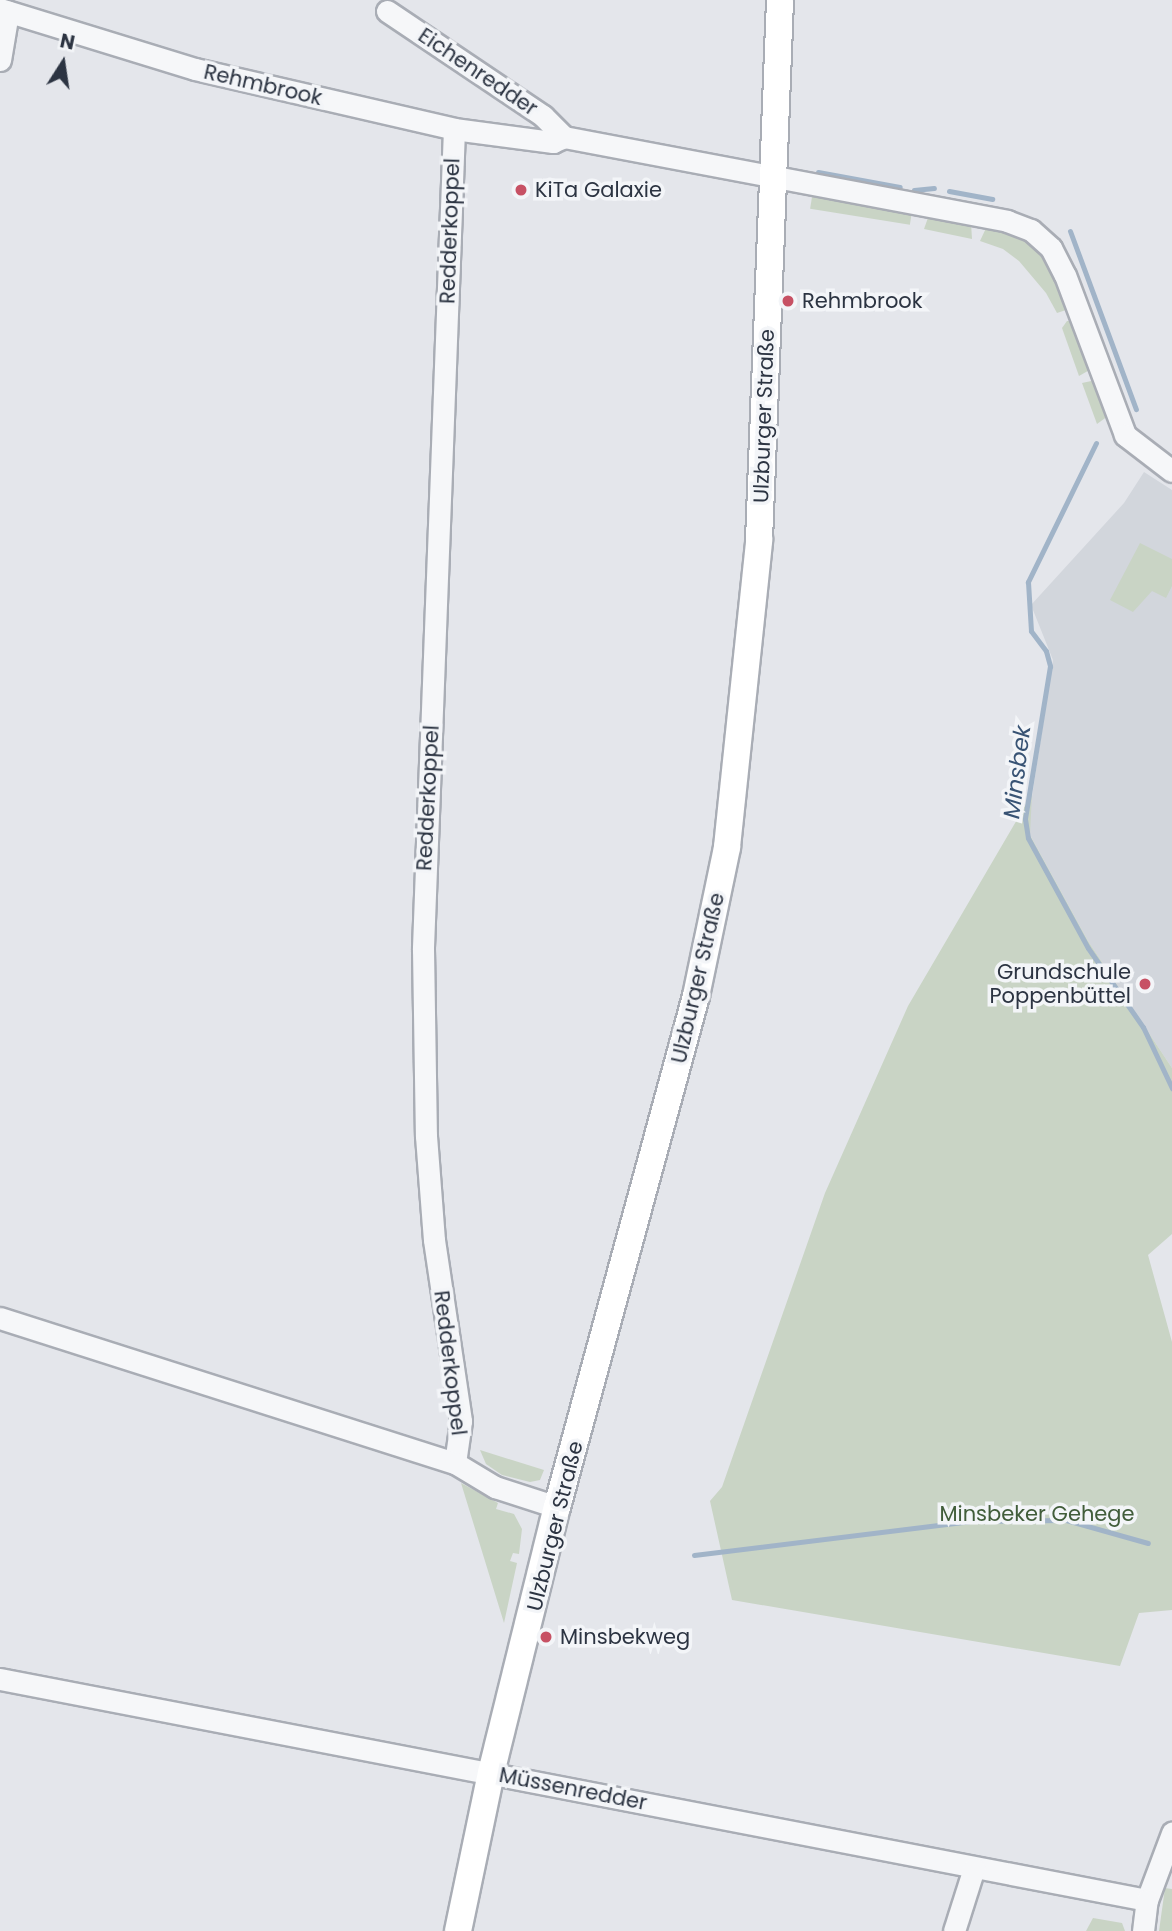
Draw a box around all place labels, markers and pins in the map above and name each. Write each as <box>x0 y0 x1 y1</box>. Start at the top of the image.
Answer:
place label: KiTa Galaxie <box>535 177 662 203</box>
marker: KiTa Galaxie <box>513 182 529 198</box>
place label: Rehmbrook <box>802 288 923 314</box>
marker: Rehmbrook <box>780 293 796 309</box>
place label: Grundschule Poppenbüttel <box>989 959 1131 1009</box>
marker: Grundschule Poppenbüttel <box>1137 976 1153 992</box>
place label: Minsbekweg <box>560 1624 690 1650</box>
marker: Minsbekweg <box>538 1629 554 1645</box>

